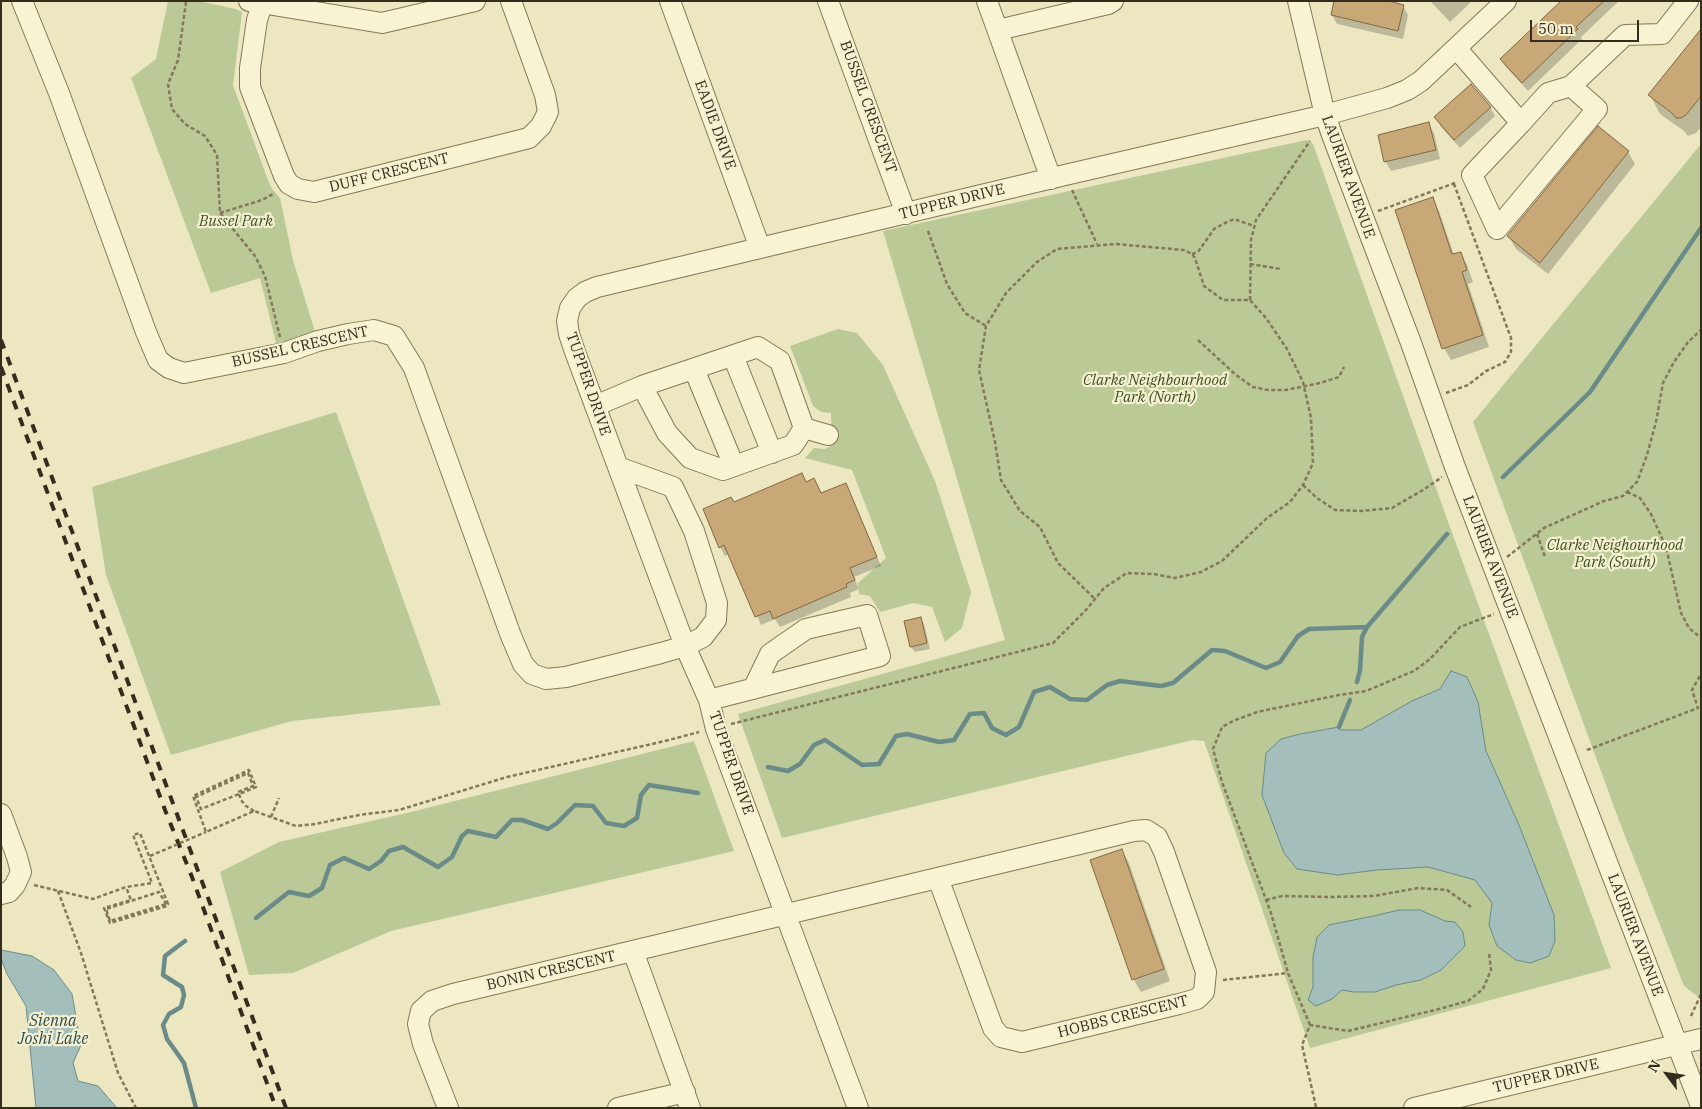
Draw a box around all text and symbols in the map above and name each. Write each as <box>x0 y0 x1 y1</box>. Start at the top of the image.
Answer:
scale bar <box>1532 10 1641 42</box>
text: 50 m <box>1538 19 1574 38</box>
street label: BUSSEL CRESCENT <box>836 38 900 176</box>
street label: EADIE DRIVE <box>690 78 740 172</box>
street label: LAURIER AVENUE <box>1317 113 1379 241</box>
street label: DUFF CRESCENT <box>327 149 451 197</box>
street label: TUPPER DRIVE <box>897 180 1007 224</box>
park label: Bussel Park <box>199 213 273 231</box>
street label: BUSSEL CRESCENT <box>230 323 370 371</box>
street label: TUPPER DRIVE <box>562 330 614 438</box>
park label: Clarke Neighbourhood Park (North) <box>1083 372 1227 407</box>
street label: LAURIER AVENUE <box>1458 493 1522 621</box>
park label: Clarke Neighourhood Park (South) <box>1547 537 1683 572</box>
street label: TUPPER DRIVE <box>705 709 757 817</box>
street label: LAURIER AVENUE <box>1603 871 1667 999</box>
street label: BONIN CRESCENT <box>485 947 617 995</box>
street label: HOBBS CRESCENT <box>1056 992 1190 1042</box>
water label: Sienna Joshi Lake <box>18 1011 88 1049</box>
north arrow <box>1642 1049 1692 1099</box>
street label: TUPPER DRIVE <box>1491 1055 1601 1097</box>
text: N <box>1644 1057 1665 1076</box>

